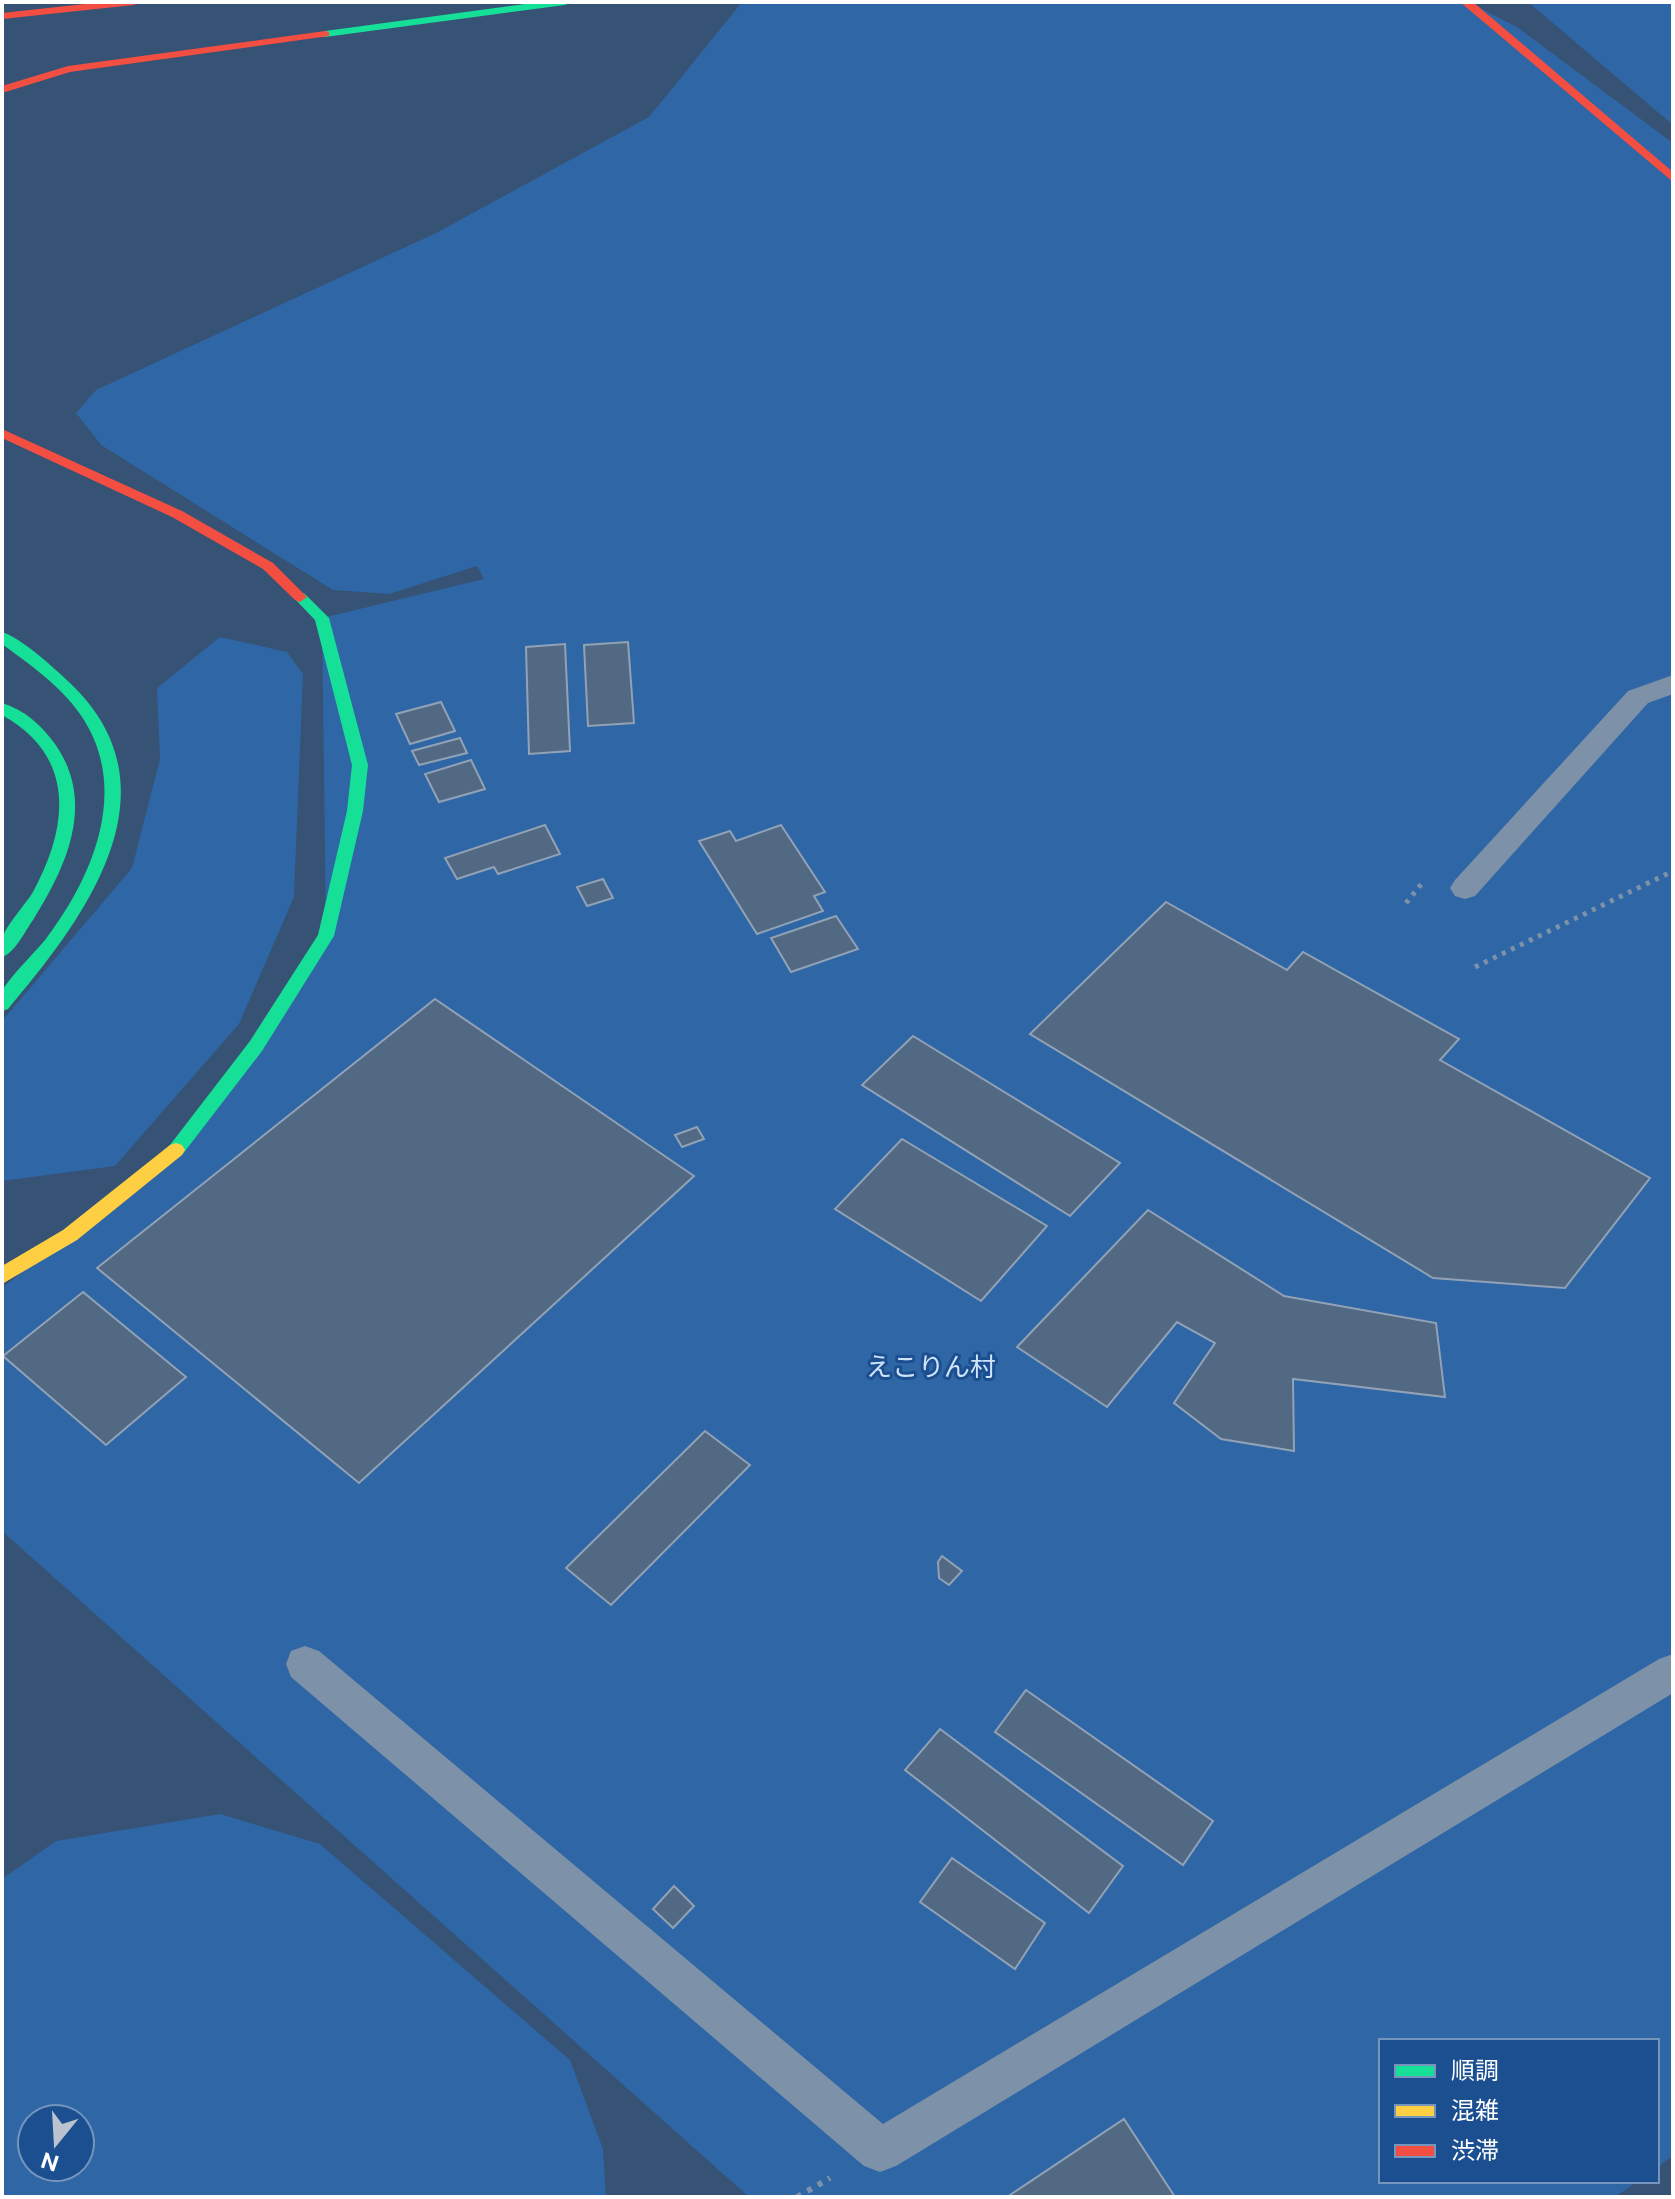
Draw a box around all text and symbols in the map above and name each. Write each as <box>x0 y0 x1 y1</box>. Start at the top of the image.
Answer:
park label: えこりん村 <box>866 1351 996 1382</box>
legend <box>1379 2039 1659 2183</box>
text: 順調 <box>1451 2056 1499 2084</box>
text: 混雑 <box>1451 2096 1499 2124</box>
north arrow <box>16 2103 96 2183</box>
text: 渋滞 <box>1451 2136 1499 2164</box>
text: N <box>38 2147 62 2177</box>

